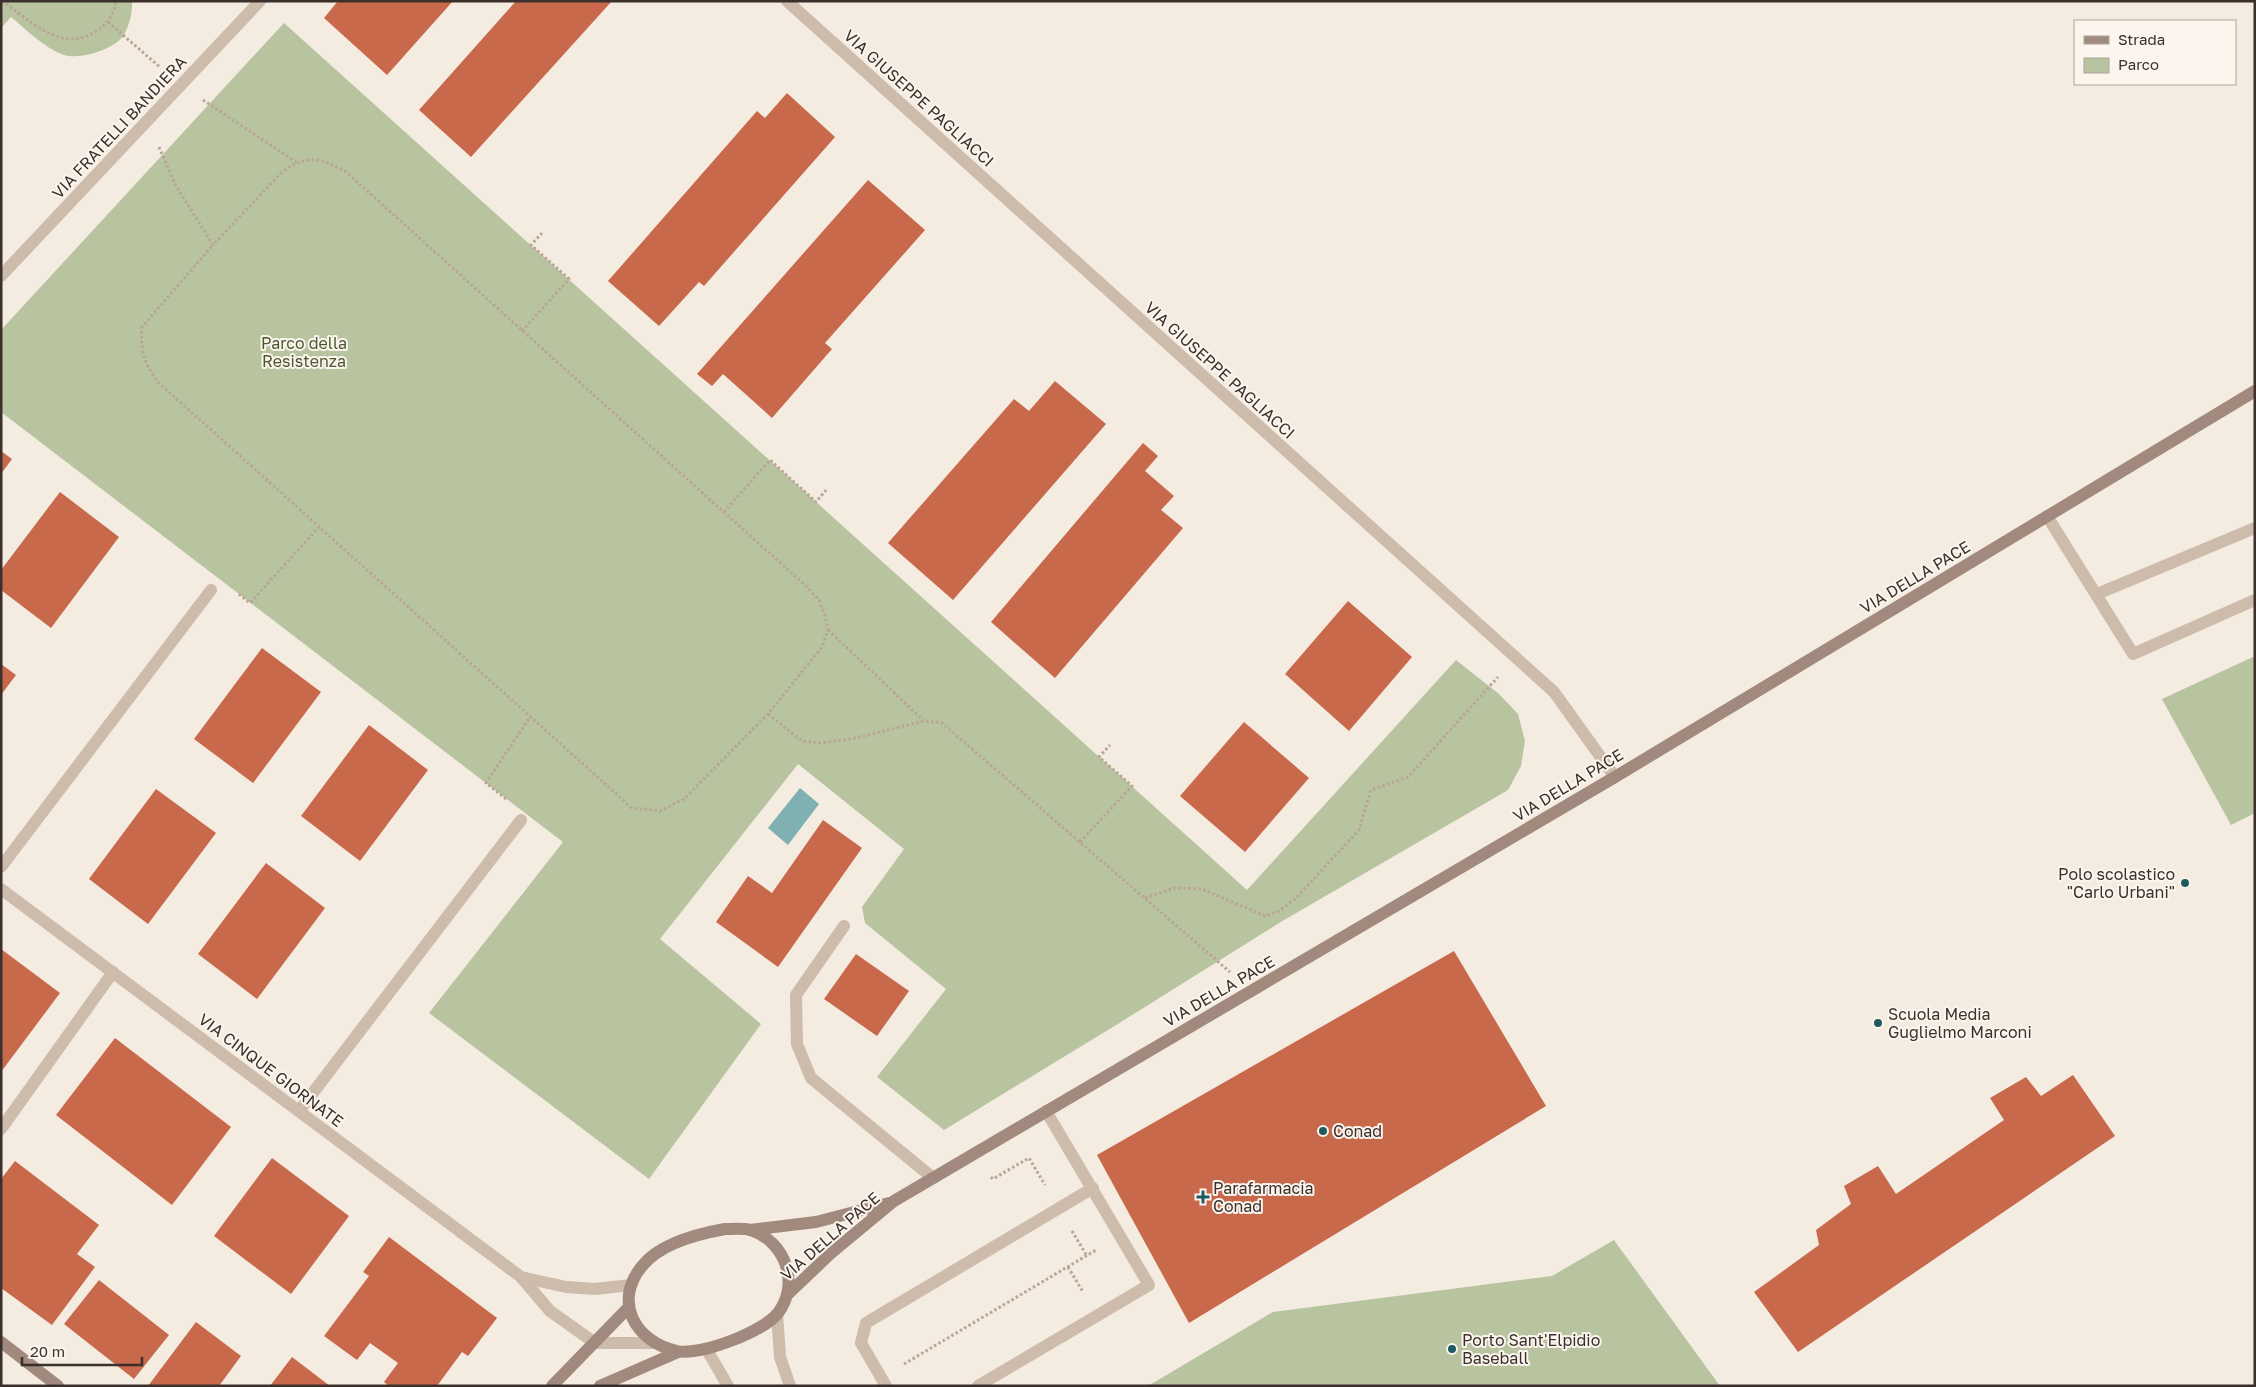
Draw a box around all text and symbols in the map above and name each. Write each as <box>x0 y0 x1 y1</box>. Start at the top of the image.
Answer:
legend <box>2074 20 2236 85</box>
street label: VIA GIUSEPPE PAGLIACCI <box>840 25 998 171</box>
text: Strada <box>2118 30 2165 48</box>
street label: VIA FRATELLI BANDIERA <box>48 51 191 203</box>
text: Parco <box>2118 55 2159 73</box>
street label: VIA GIUSEPPE PAGLIACCI <box>1141 297 1299 443</box>
park label: Parco della Resistenza <box>261 333 347 371</box>
street label: VIA DELLA PACE <box>1856 536 1974 618</box>
street label: VIA DELLA PACE <box>1509 744 1627 826</box>
place label: Polo scolastico "Carlo Urbani" <box>2058 864 2175 902</box>
marker: Polo scolastico "Carlo Urbani" <box>2179 877 2191 889</box>
street label: VIA DELLA PACE <box>1160 951 1278 1031</box>
place label: Scuola Media Guglielmo Marconi <box>1888 1004 2032 1042</box>
street label: VIA CINQUE GIORNATE <box>195 1009 347 1131</box>
marker: Scuola Media Guglielmo Marconi <box>1872 1017 1884 1029</box>
place label: Conad <box>1333 1121 1382 1141</box>
marker: Conad <box>1317 1125 1329 1137</box>
place label: Parafarmacia Conad <box>1213 1178 1314 1216</box>
street label: VIA DELLA PACE <box>776 1187 884 1285</box>
marker: Parafarmacia Conad <box>1197 1191 1209 1203</box>
place label: Porto Sant'Elpidio Baseball <box>1462 1330 1600 1368</box>
scale bar <box>22 1334 142 1366</box>
text: 20 m <box>30 1342 65 1360</box>
marker: Porto Sant'Elpidio Baseball <box>1446 1343 1458 1355</box>

